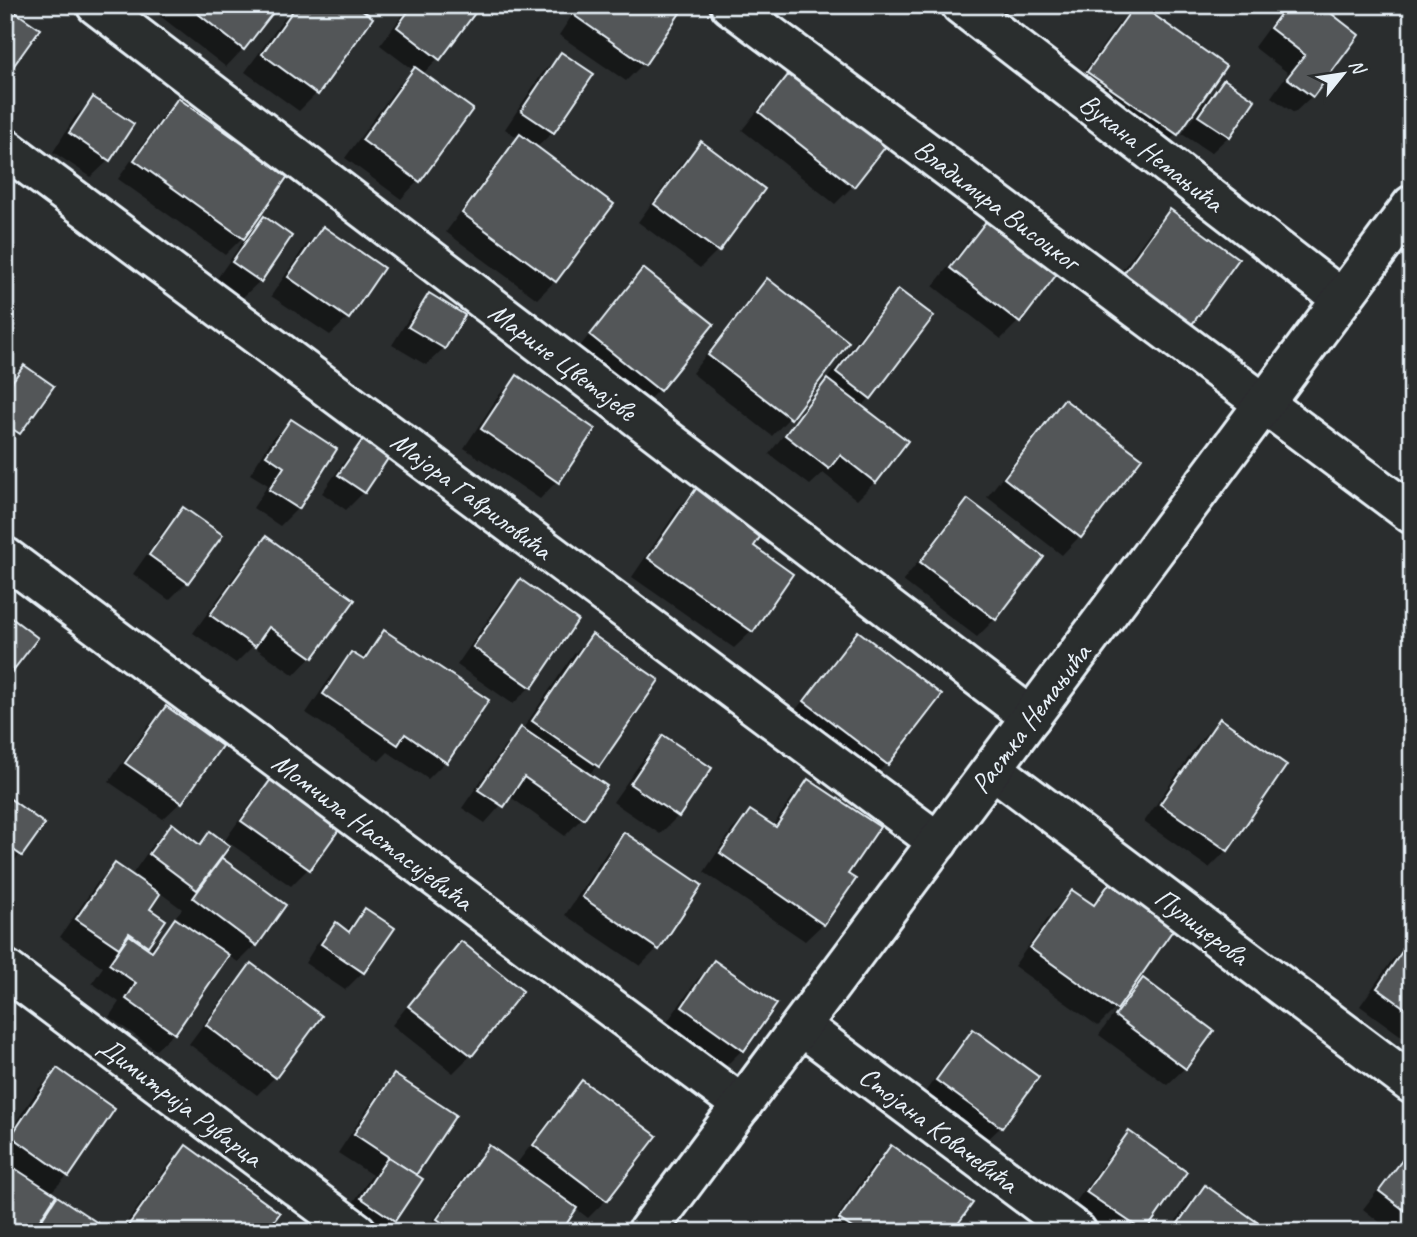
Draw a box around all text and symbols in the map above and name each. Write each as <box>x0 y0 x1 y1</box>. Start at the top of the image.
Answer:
north arrow <box>1308 38 1378 108</box>
text: N <box>1344 55 1372 80</box>
street label: Вукана Немањића <box>1073 85 1232 221</box>
street label: Владимира Висоцког <box>907 131 1089 280</box>
street label: Марине Цветајеве <box>482 294 645 429</box>
street label: Мајора Гавриловића <box>384 423 561 568</box>
street label: Растка Немањића <box>963 635 1099 800</box>
street label: Момчила Настасијевића <box>265 745 481 919</box>
street label: Пулицерова <box>1148 880 1257 974</box>
street label: Димитрија Руварца <box>92 1028 271 1175</box>
street label: Стојана Ковачевића <box>852 1058 1026 1202</box>

